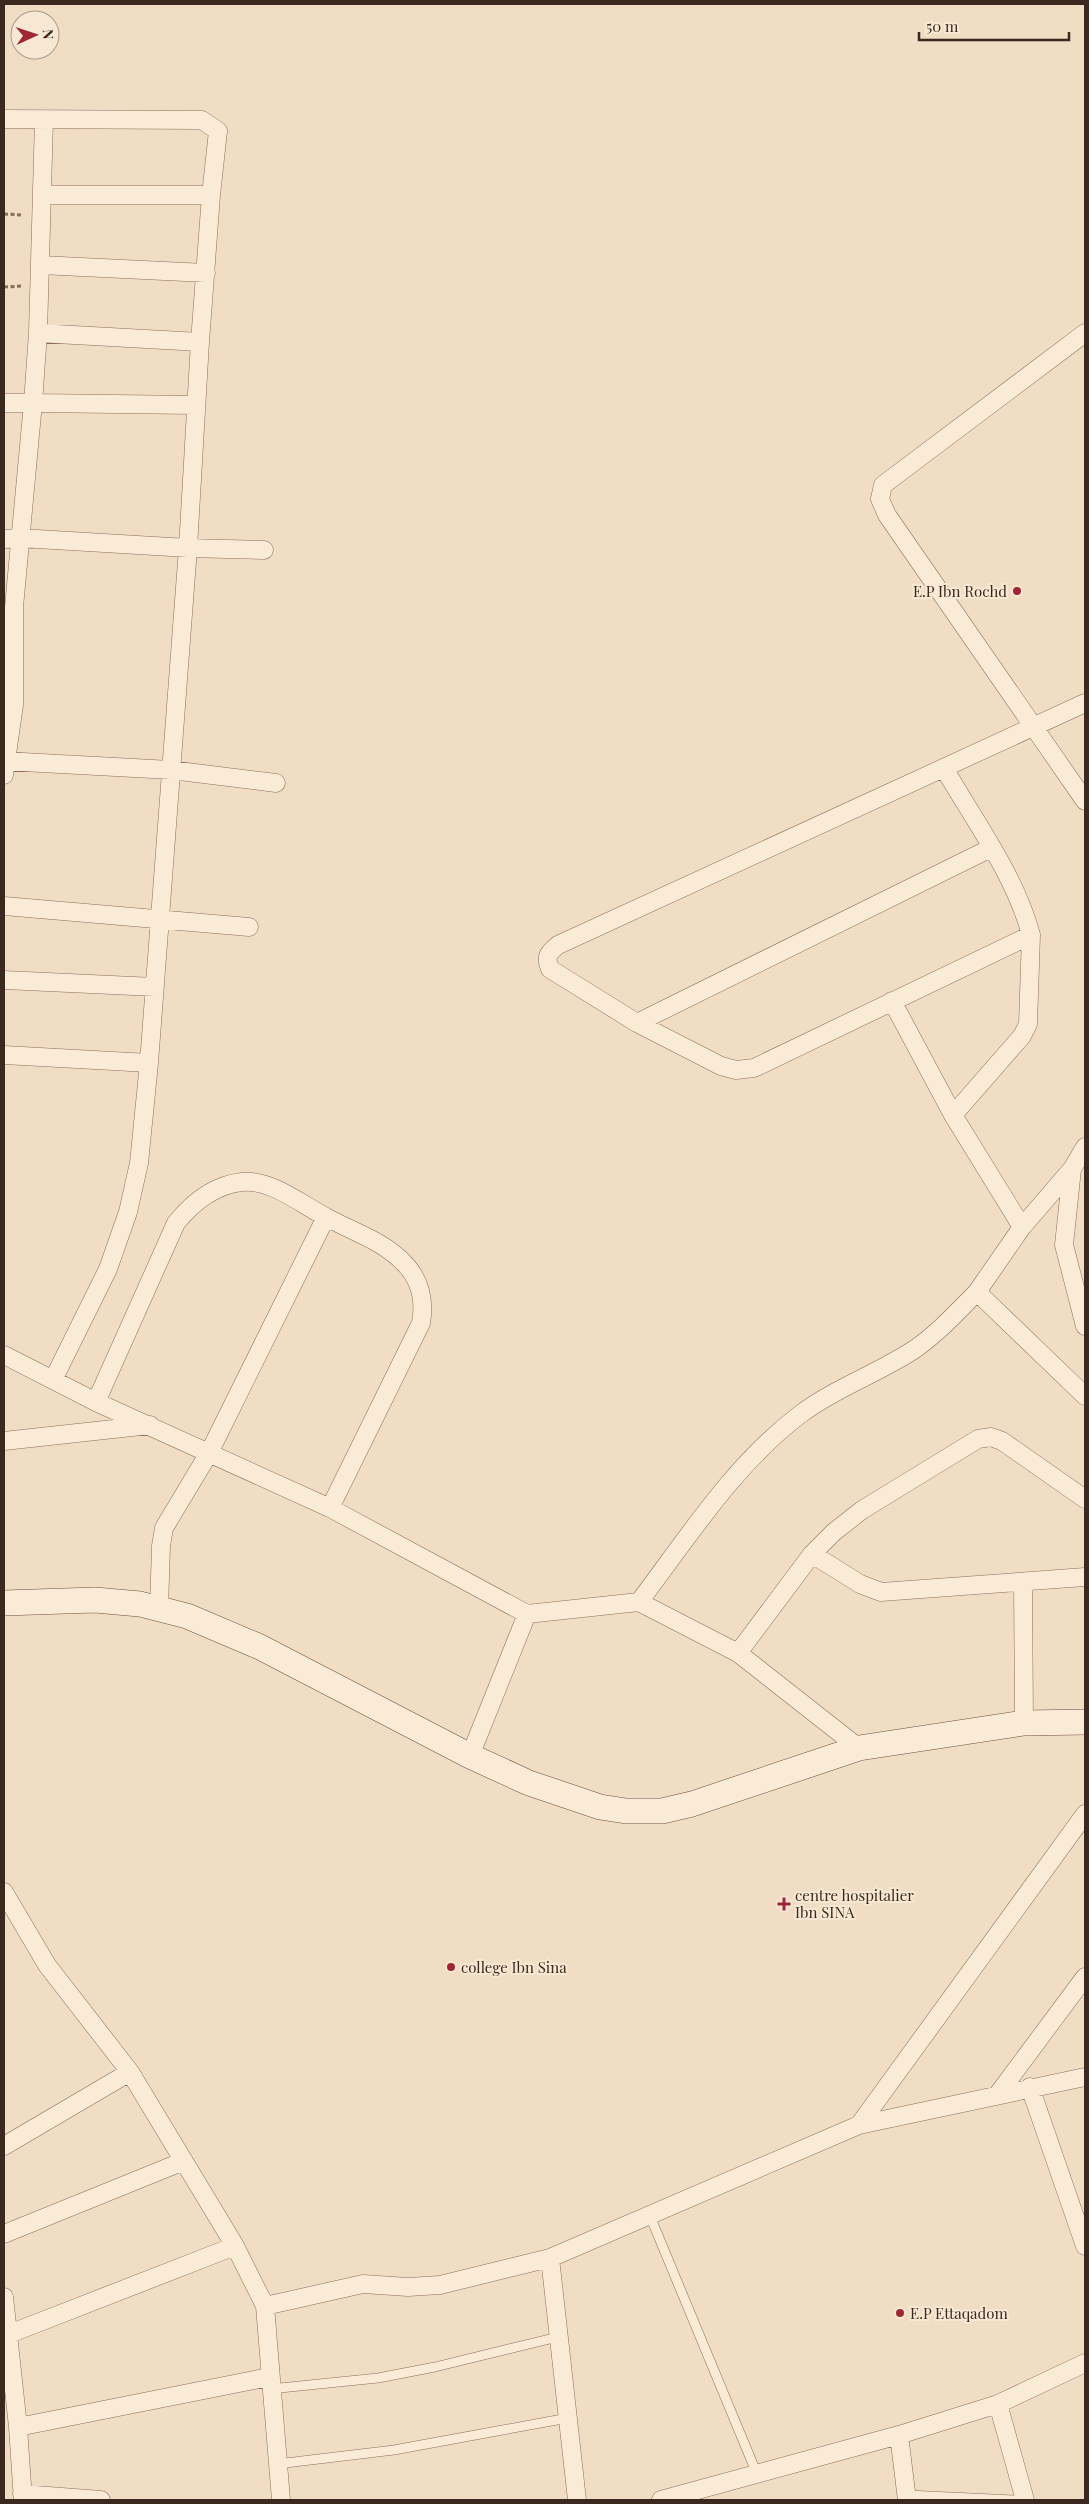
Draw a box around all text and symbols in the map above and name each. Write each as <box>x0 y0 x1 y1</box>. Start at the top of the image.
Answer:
north arrow <box>10 10 60 60</box>
scale bar <box>919 10 1069 42</box>
text: 50 m <box>926 16 959 36</box>
text: N <box>39 29 58 40</box>
place label: E.P Ibn Rochd <box>913 581 1007 601</box>
marker: E.P Ibn Rochd <box>1011 585 1023 597</box>
place label: centre hospitalier Ibn SINA <box>795 1885 914 1922</box>
marker: centre hospitalier Ibn SINA <box>777 1897 791 1911</box>
place label: college Ibn Sina <box>461 1957 567 1977</box>
marker: college Ibn Sina <box>445 1961 457 1973</box>
place label: E.P Ettaqadom <box>910 2303 1009 2323</box>
marker: E.P Ettaqadom <box>894 2307 906 2319</box>

